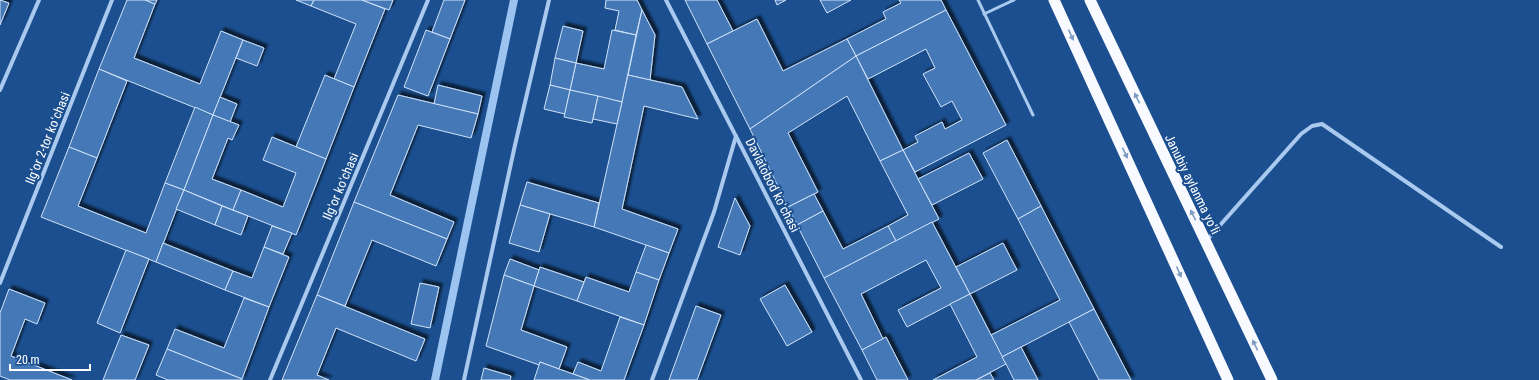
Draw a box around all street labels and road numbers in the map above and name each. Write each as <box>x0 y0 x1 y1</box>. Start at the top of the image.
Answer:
street label: Ilgʻor 2-tor koʻchasi <box>22 90 73 187</box>
street label: Janubiy aylanma yoʻli <box>1162 132 1223 237</box>
street label: Davlatobod koʻchasi <box>742 136 803 235</box>
street label: Ilgʻor koʻchasi <box>320 150 361 222</box>

